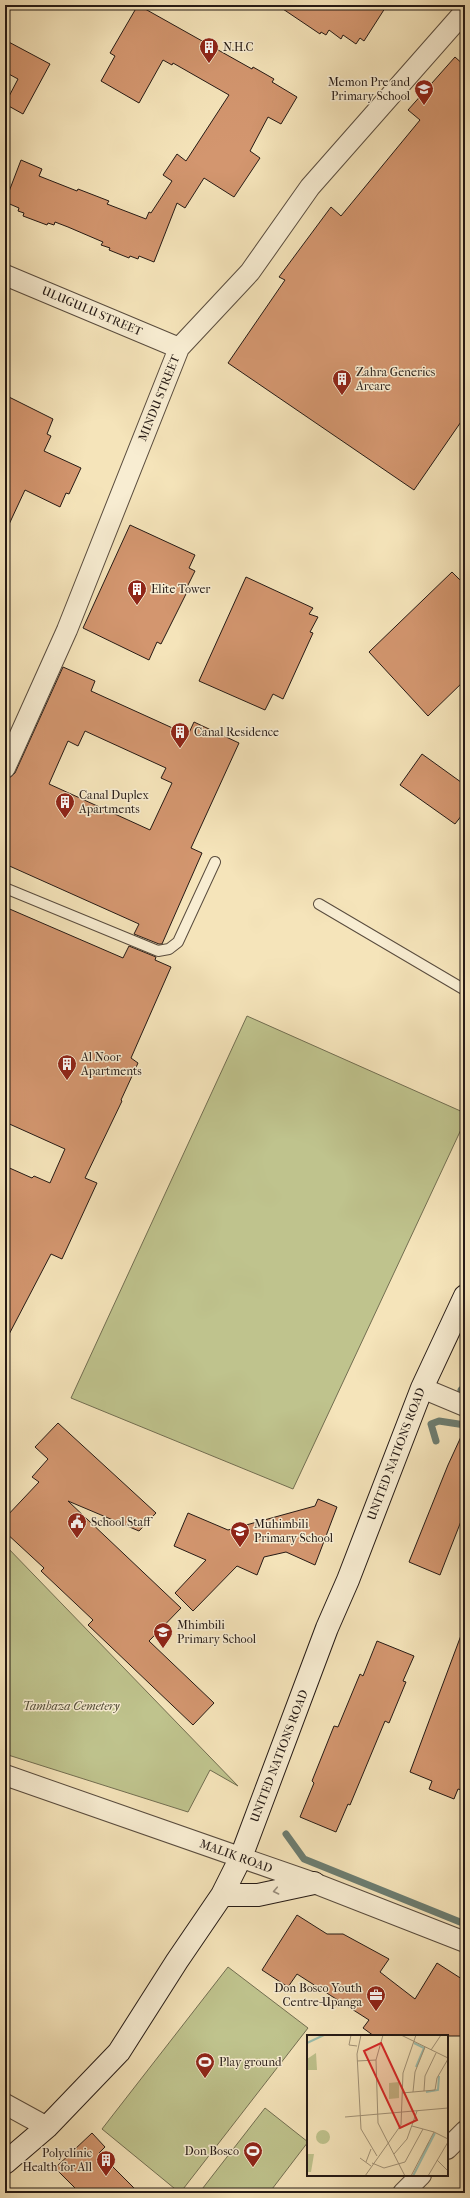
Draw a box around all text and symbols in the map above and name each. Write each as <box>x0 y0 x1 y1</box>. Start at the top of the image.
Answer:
building icon: N.H.C <box>198 36 220 64</box>
place label: N.H.C <box>223 40 254 54</box>
place label: Memon Pre and Primary School <box>328 75 411 103</box>
school or university icon: Memon Pre and Primary School <box>413 78 435 106</box>
street label: ULUGULU STREET <box>40 283 145 339</box>
street label: MINDU STREET <box>135 352 183 443</box>
place label: Zahra Generics Arcare <box>355 365 436 393</box>
building icon: Zahra Generics Arcare <box>331 368 353 396</box>
building icon: Elite Tower <box>126 578 148 606</box>
place label: Elite Tower <box>151 582 211 596</box>
building icon: Canal Residence <box>169 721 191 749</box>
place label: Canal Residence <box>194 725 279 739</box>
place label: Canal Duplex Apartments <box>78 788 149 816</box>
building icon: Canal Duplex Apartments <box>54 791 76 819</box>
place label: Al Noor Apartments <box>80 1050 142 1078</box>
building icon: Al Noor Apartments <box>56 1053 78 1081</box>
street label: UNITED NATIONS ROAD <box>364 1386 428 1522</box>
public building icon: School Staff <box>66 1511 88 1539</box>
place label: School Staff <box>91 1515 153 1529</box>
place label: Muhimbili Primary School <box>254 1517 334 1545</box>
school or university icon: Muhimbili Primary School <box>229 1520 251 1548</box>
place label: Mhimbili Primary School <box>177 1618 257 1646</box>
school or university icon: Mhimbili Primary School <box>152 1621 174 1649</box>
street label: UNITED NATIONS ROAD <box>247 1688 311 1824</box>
park label: Tambaza Cemetery <box>23 1699 120 1713</box>
street label: MALIK ROAD <box>198 1836 274 1876</box>
one-way arrow <box>273 1887 279 1895</box>
place label: Don Bosco Youth Centre-Upanga <box>274 1981 362 2009</box>
office icon: Don Bosco Youth Centre-Upanga <box>365 1984 387 2012</box>
inset map <box>307 2035 448 2176</box>
sports icon: Play ground <box>194 2051 216 2079</box>
place label: Play ground <box>219 2055 282 2069</box>
sports icon: Don Bosco <box>242 2140 264 2168</box>
place label: Don Bosco <box>185 2144 239 2158</box>
place label: Polyclinic Health for All <box>22 2146 93 2174</box>
building icon: Polyclinic Health for All <box>95 2149 117 2177</box>

